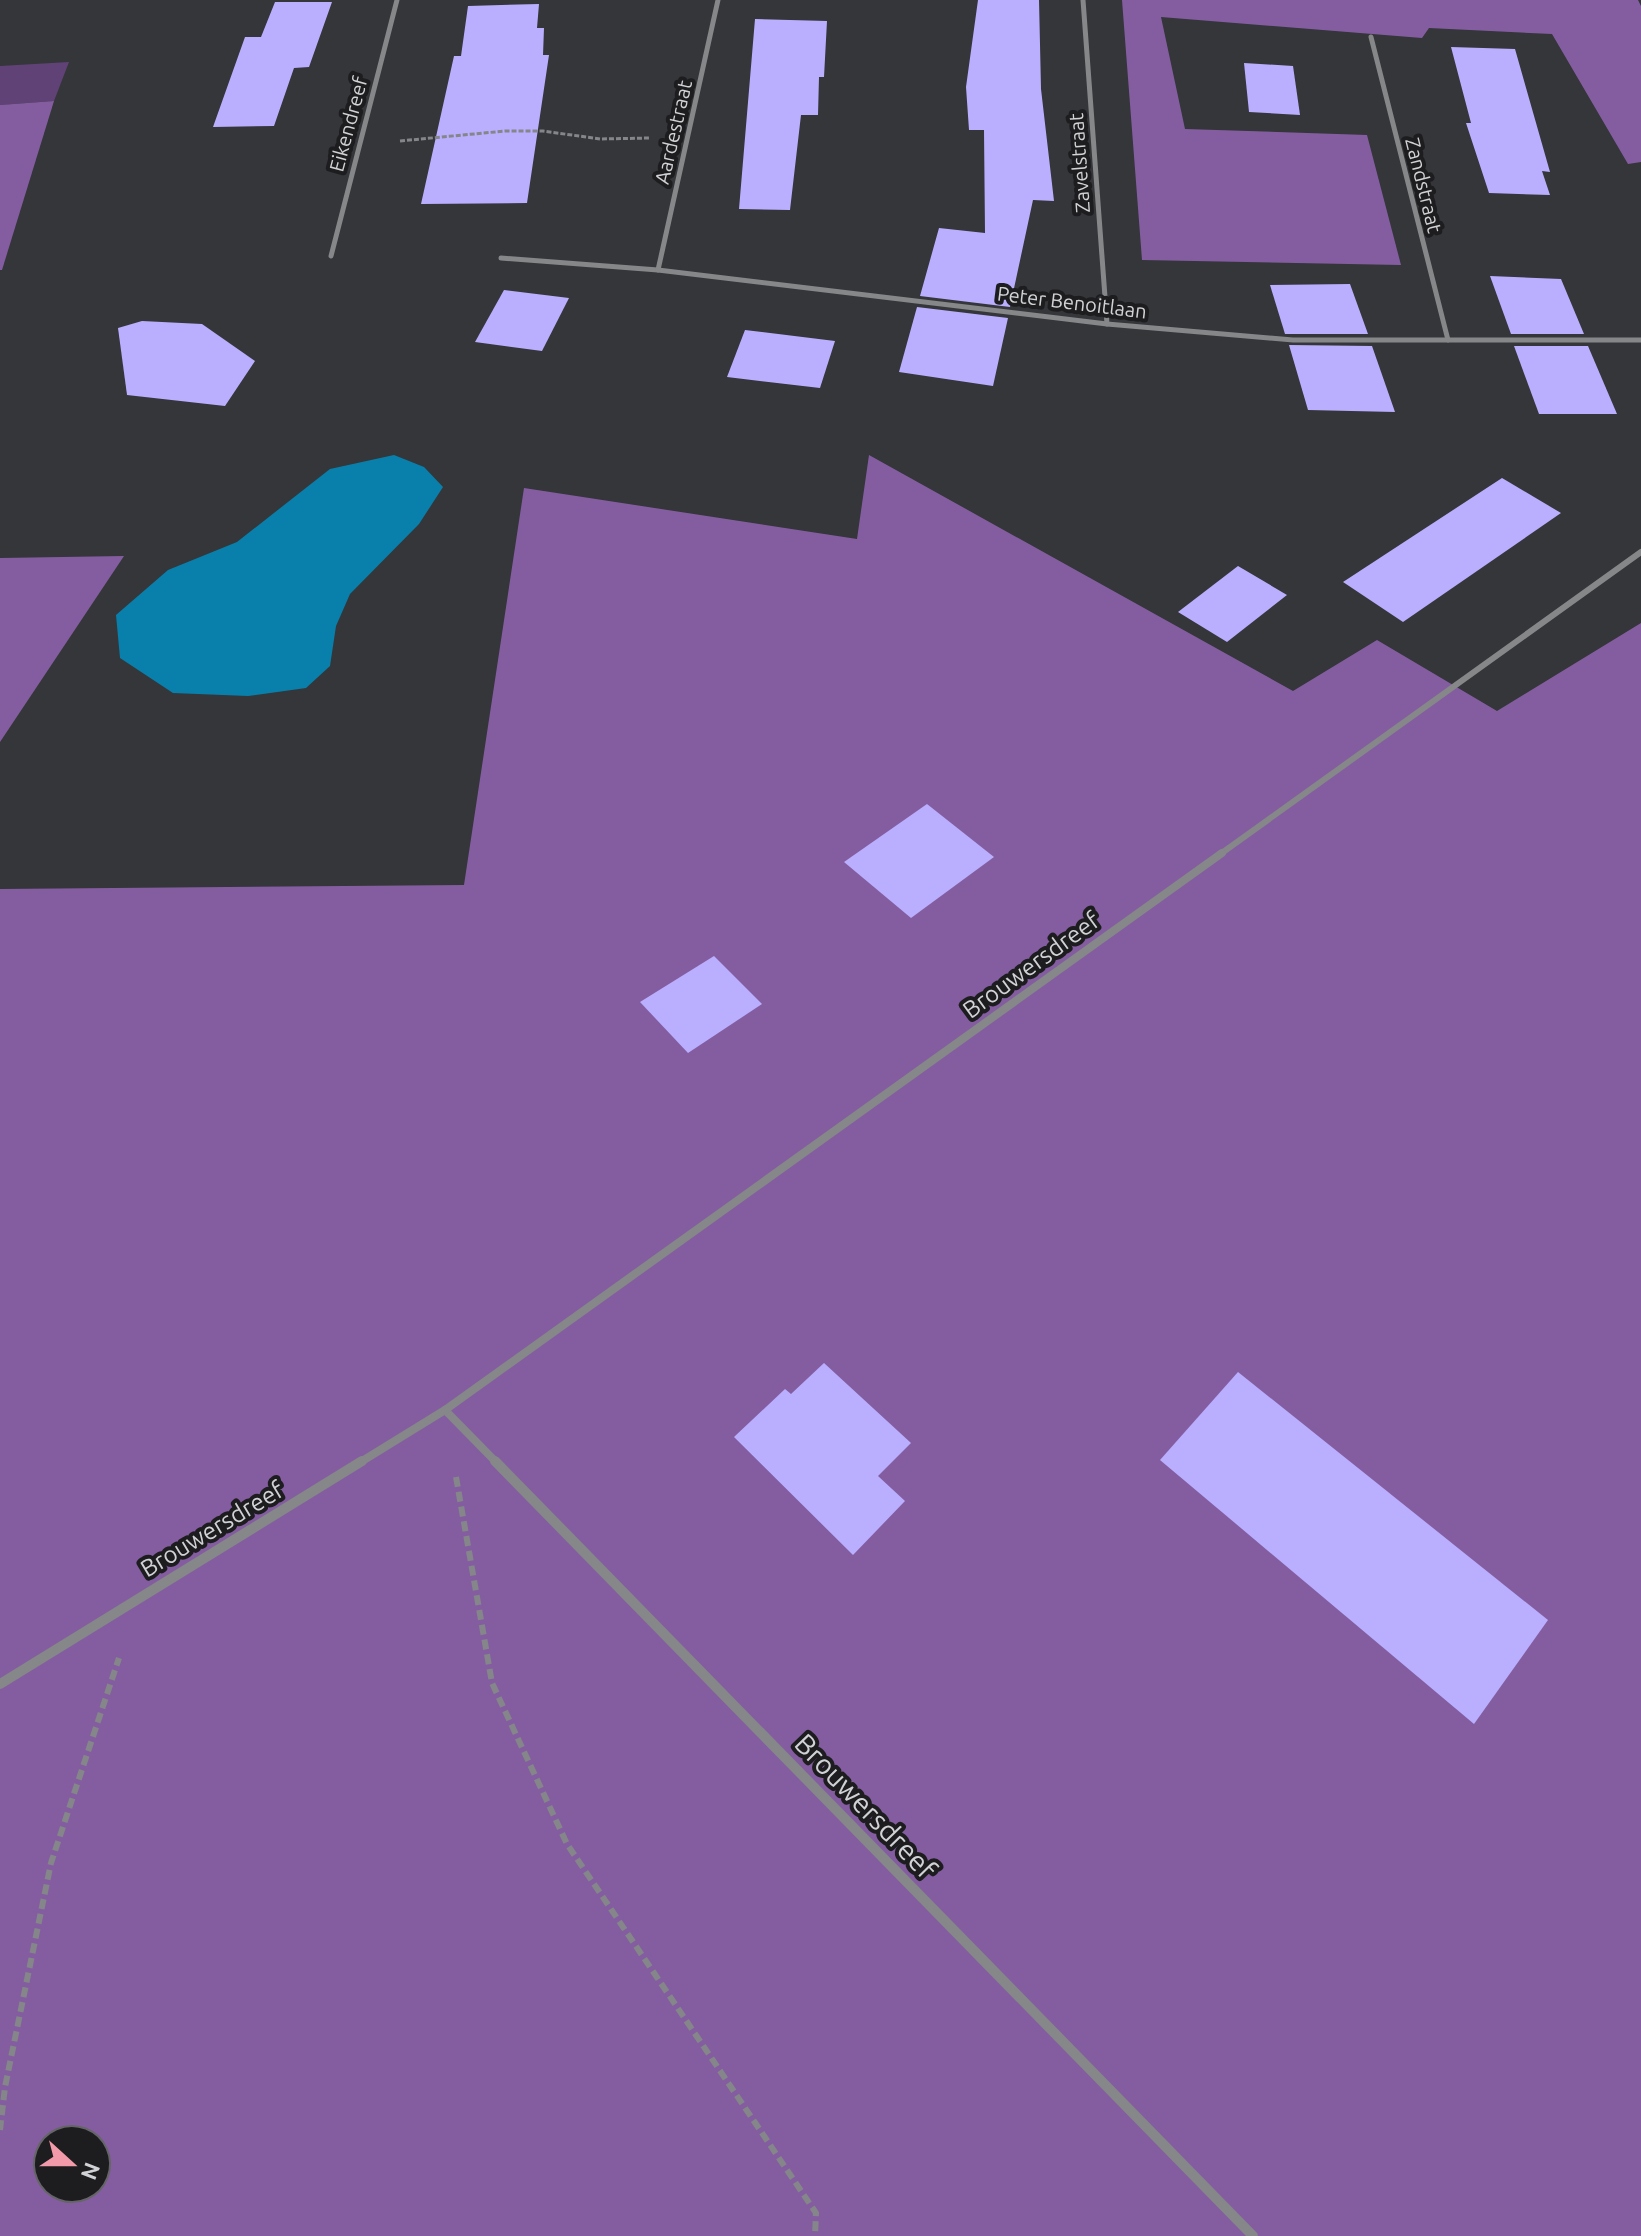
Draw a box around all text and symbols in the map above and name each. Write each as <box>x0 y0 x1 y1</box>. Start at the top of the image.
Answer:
street label: Eikendreef <box>324 74 372 174</box>
street label: Aardestraat <box>650 78 696 186</box>
street label: Zavelstraat <box>1064 112 1094 214</box>
street label: Zandstraat <box>1401 135 1447 235</box>
street label: Peter Benoitlaan <box>996 281 1148 323</box>
street label: Brouwersdreef <box>957 906 1105 1024</box>
street label: Brouwersdreef <box>136 1475 289 1582</box>
street label: Brouwersdreef <box>789 1727 943 1885</box>
north arrow <box>32 2124 112 2204</box>
text: N <box>77 2159 106 2183</box>

